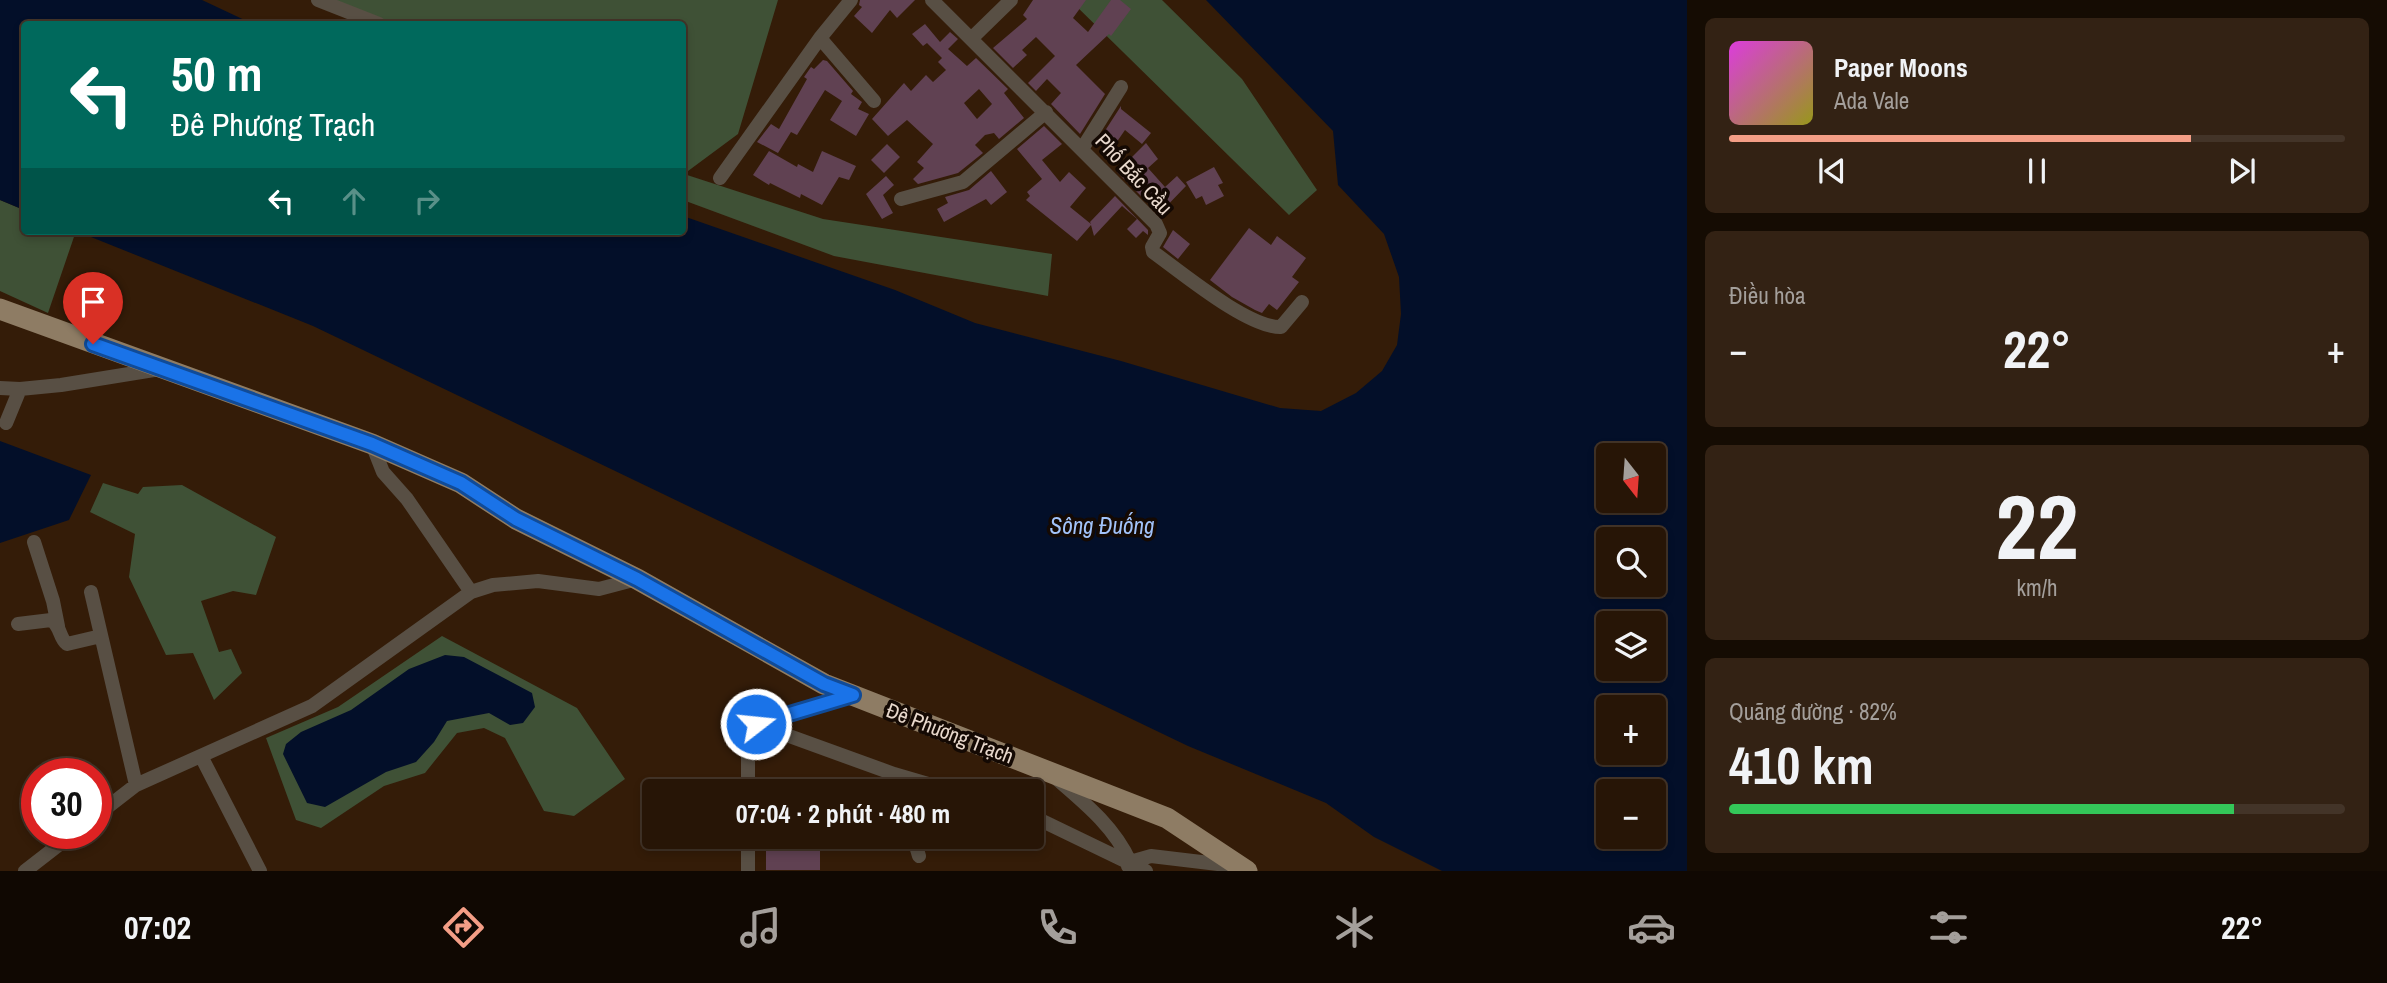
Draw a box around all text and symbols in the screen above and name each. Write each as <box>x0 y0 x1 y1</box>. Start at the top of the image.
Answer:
text: 50 m <box>171 40 263 106</box>
icon: left <box>56 49 147 140</box>
text: Paper Moons <box>1834 50 1968 85</box>
text: Ada Vale <box>1834 85 1909 116</box>
text: Đê Phương Trạch <box>171 103 375 146</box>
street label: Phố Bắc Cầu <box>1089 127 1179 221</box>
icon: previous <box>1813 152 1851 190</box>
icon: pause <box>2018 152 2056 190</box>
icon: next <box>2223 152 2261 190</box>
icon: left <box>262 182 300 220</box>
icon: ahead <box>335 182 373 220</box>
icon: right <box>408 182 446 220</box>
pin <box>63 272 123 344</box>
text: Điều hòa <box>1729 280 1806 311</box>
icon: arrive <box>74 283 112 321</box>
text: 22° <box>2003 314 2071 384</box>
text: − <box>1729 324 1747 375</box>
text: + <box>2327 324 2345 375</box>
north arrow <box>1596 443 1666 513</box>
map controls <box>1596 443 1666 849</box>
text: 22 <box>1996 465 2079 587</box>
water label: Sông Đuống <box>1050 510 1154 541</box>
button: search <box>1596 527 1666 597</box>
text: km/h <box>2017 572 2057 603</box>
button: layers <box>1596 611 1666 681</box>
position arrow <box>719 687 793 761</box>
street label: Đê Phương Trạch <box>882 695 1018 771</box>
button: + <box>1596 695 1666 765</box>
text: Quãng đường · 82% <box>1729 696 1897 727</box>
text: 410 km <box>1729 730 1874 800</box>
speed limit sign: 30 <box>21 758 112 849</box>
button: − <box>1596 779 1666 849</box>
text: 07:04 · 2 phút · 480 m <box>736 796 950 831</box>
icon: directions <box>439 903 488 952</box>
icon: music <box>736 903 785 952</box>
icon: phone <box>1033 903 1082 952</box>
icon: climate <box>1330 903 1379 952</box>
icon: car <box>1627 903 1676 952</box>
icon: filters <box>1924 903 1973 952</box>
text: 07:02 <box>124 906 191 949</box>
text: 22° <box>2221 906 2263 949</box>

